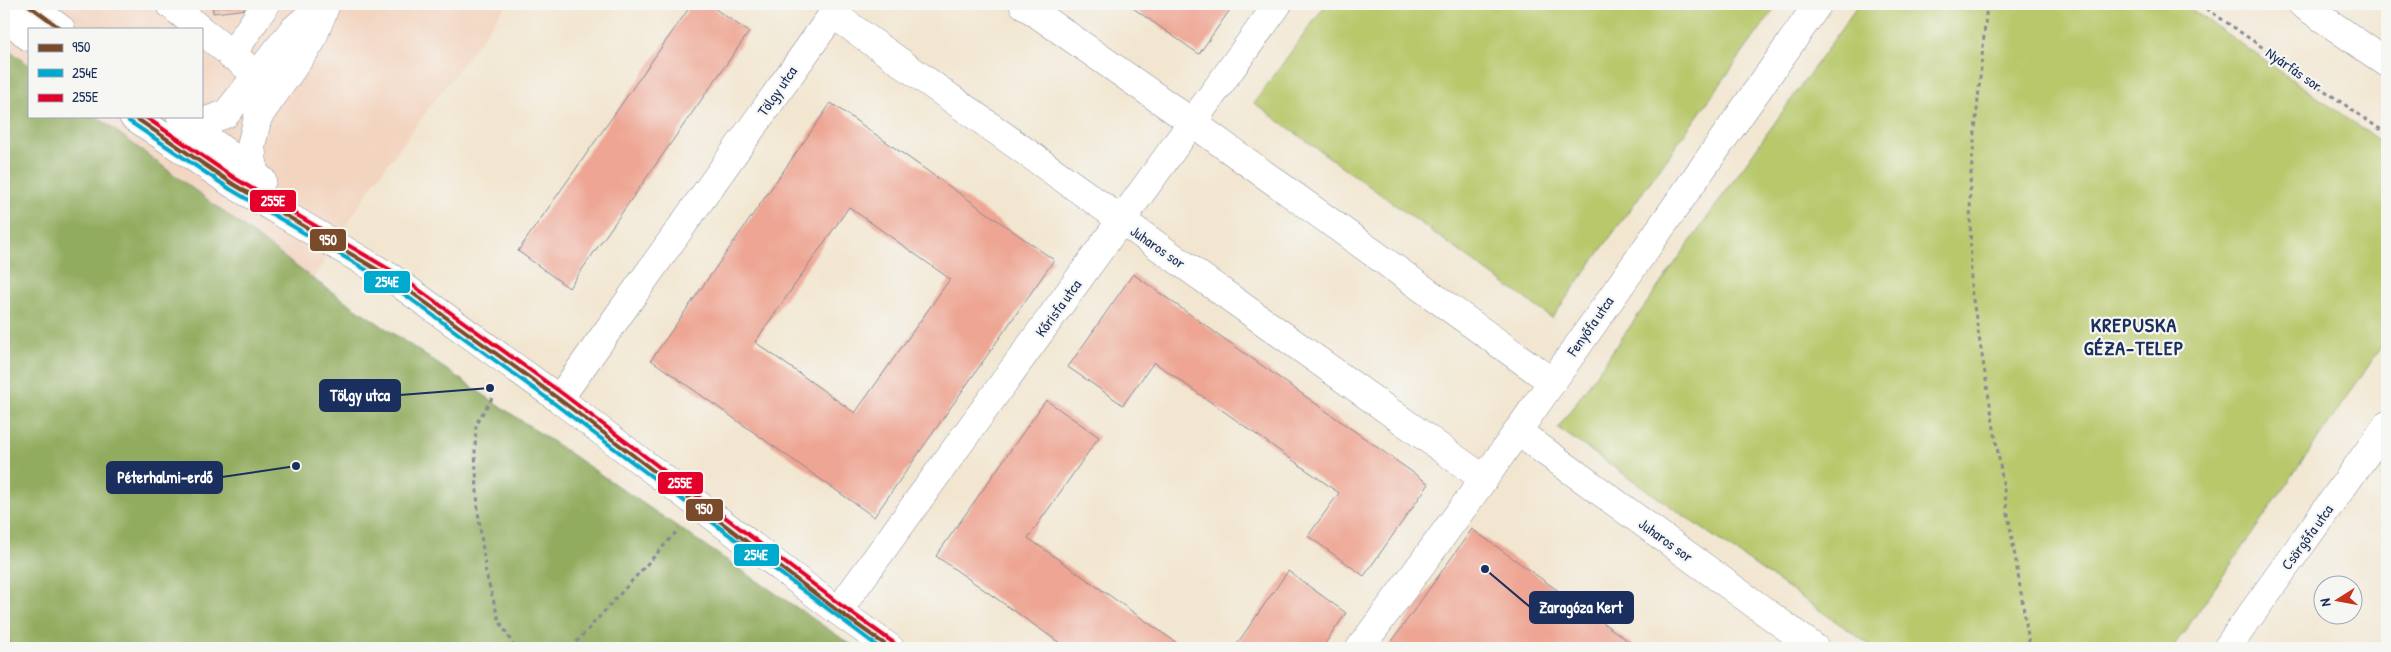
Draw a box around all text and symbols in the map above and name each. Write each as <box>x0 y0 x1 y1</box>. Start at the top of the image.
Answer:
legend <box>28 28 202 118</box>
text: 950 <box>72 36 91 57</box>
street label: Nyárfás sor <box>2262 42 2326 96</box>
text: 254E <box>72 62 98 83</box>
street label: Tölgy utca <box>752 62 802 120</box>
text: 255E <box>72 86 99 107</box>
line badge: 255E <box>249 189 297 213</box>
text: 255E <box>261 191 286 210</box>
street label: Juharos sor <box>1126 221 1190 274</box>
line badge: 950 <box>309 228 347 252</box>
text: 950 <box>319 230 337 249</box>
line badge: 254E <box>363 270 411 294</box>
text: 254E <box>375 272 400 291</box>
street label: Kőrisfa utca <box>1030 275 1086 341</box>
street label: Fenyőfa utca <box>1561 292 1618 361</box>
district label: KREPUSKA GÉZA-TELEP <box>2084 311 2184 361</box>
callout: Tölgy utca <box>320 380 400 411</box>
text: Tölgy utca <box>329 384 391 407</box>
callout: Péterhalmi-erdő <box>107 462 222 493</box>
text: Péterhalmi-erdő <box>117 466 213 488</box>
line badge: 255E <box>657 471 704 495</box>
text: 255E <box>668 473 693 492</box>
line badge: 950 <box>685 498 724 522</box>
text: 950 <box>695 499 713 518</box>
street label: Csörgőfa utca <box>2276 500 2338 574</box>
street label: Juharos sor <box>1635 513 1698 567</box>
line badge: 254E <box>733 543 780 567</box>
text: 254E <box>744 545 769 564</box>
north arrow <box>2314 574 2364 624</box>
callout: Zaragóza Kert <box>1530 592 1633 623</box>
text: Zaragóza Kert <box>1539 596 1623 619</box>
text: N <box>2315 597 2335 608</box>

